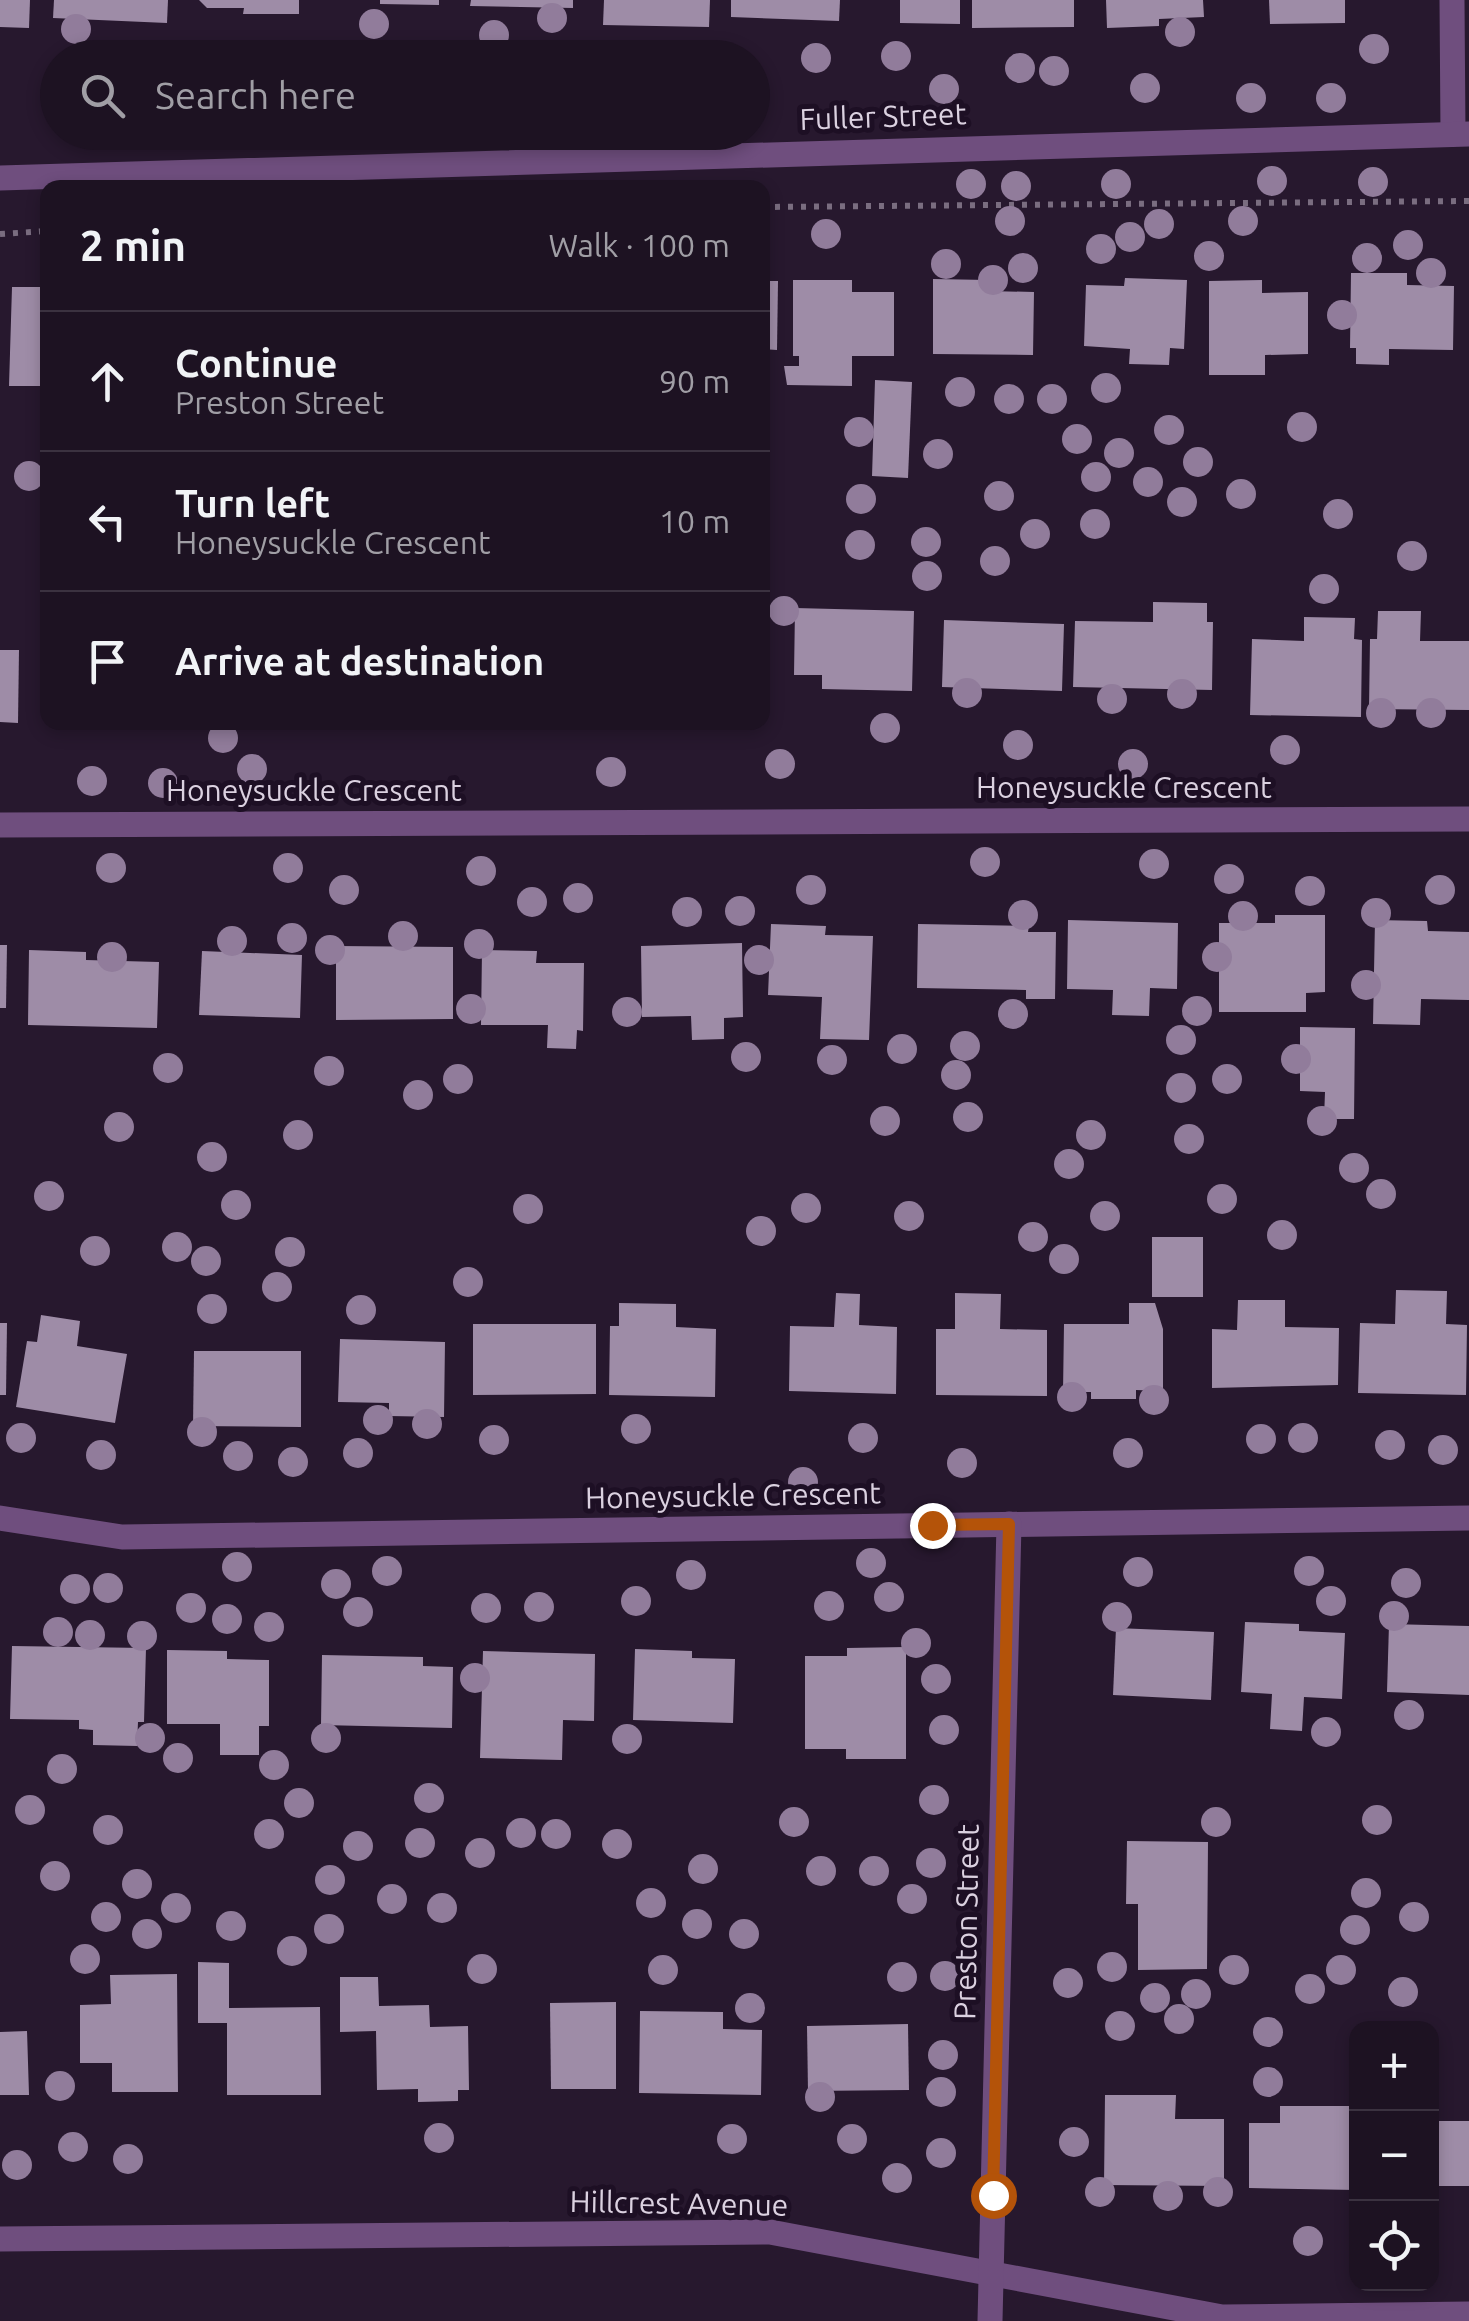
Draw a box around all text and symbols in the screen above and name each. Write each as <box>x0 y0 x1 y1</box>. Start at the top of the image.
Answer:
search box <box>40 40 770 150</box>
icon: search <box>75 68 130 123</box>
text: Search here <box>155 74 356 116</box>
street label: Fuller Street <box>799 96 967 136</box>
text: 2 min <box>80 222 186 269</box>
text: Walk · 100 m <box>548 227 730 263</box>
text: Continue <box>175 342 337 384</box>
icon: ahead <box>80 354 135 409</box>
text: 90 m <box>659 363 730 399</box>
text: Preston Street <box>175 384 384 420</box>
text: Turn left <box>175 482 330 524</box>
icon: left <box>80 494 135 549</box>
text: 10 m <box>659 503 730 539</box>
text: Honeysuckle Crescent <box>175 524 491 560</box>
icon: arrive <box>80 634 135 689</box>
text: Arrive at destination <box>175 640 544 682</box>
street label: Honeysuckle Crescent <box>976 770 1272 804</box>
street label: Honeysuckle Crescent <box>166 773 462 807</box>
street label: Honeysuckle Crescent <box>585 1475 881 1515</box>
route end <box>910 1503 956 1549</box>
street label: Preston Street <box>947 1824 985 2020</box>
map controls <box>1349 2021 1439 2291</box>
button: + <box>1349 2021 1439 2111</box>
button: − <box>1349 2111 1439 2201</box>
route start <box>971 2173 1017 2219</box>
street label: Hillcrest Avenue <box>569 2184 789 2222</box>
button: locate <box>1349 2201 1439 2291</box>

